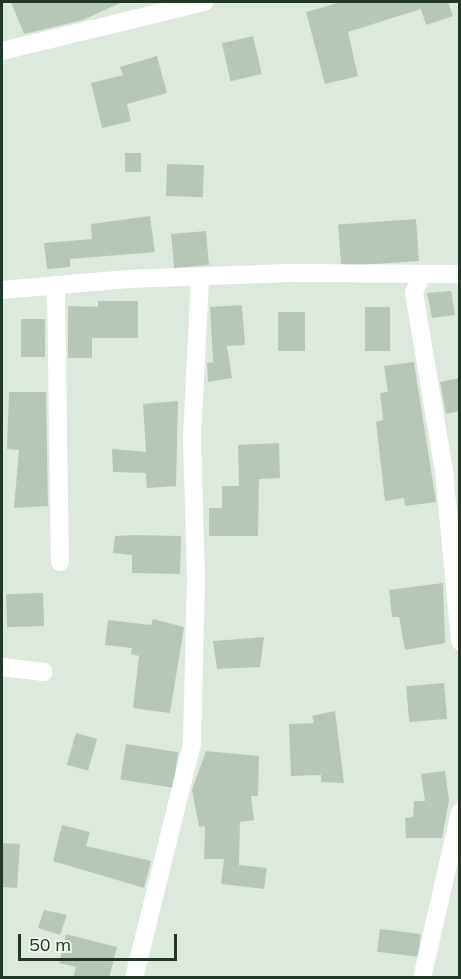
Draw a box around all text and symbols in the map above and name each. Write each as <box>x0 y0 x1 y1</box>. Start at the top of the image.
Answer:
scale bar <box>21 922 180 960</box>
text: 50 m <box>29 933 71 956</box>

